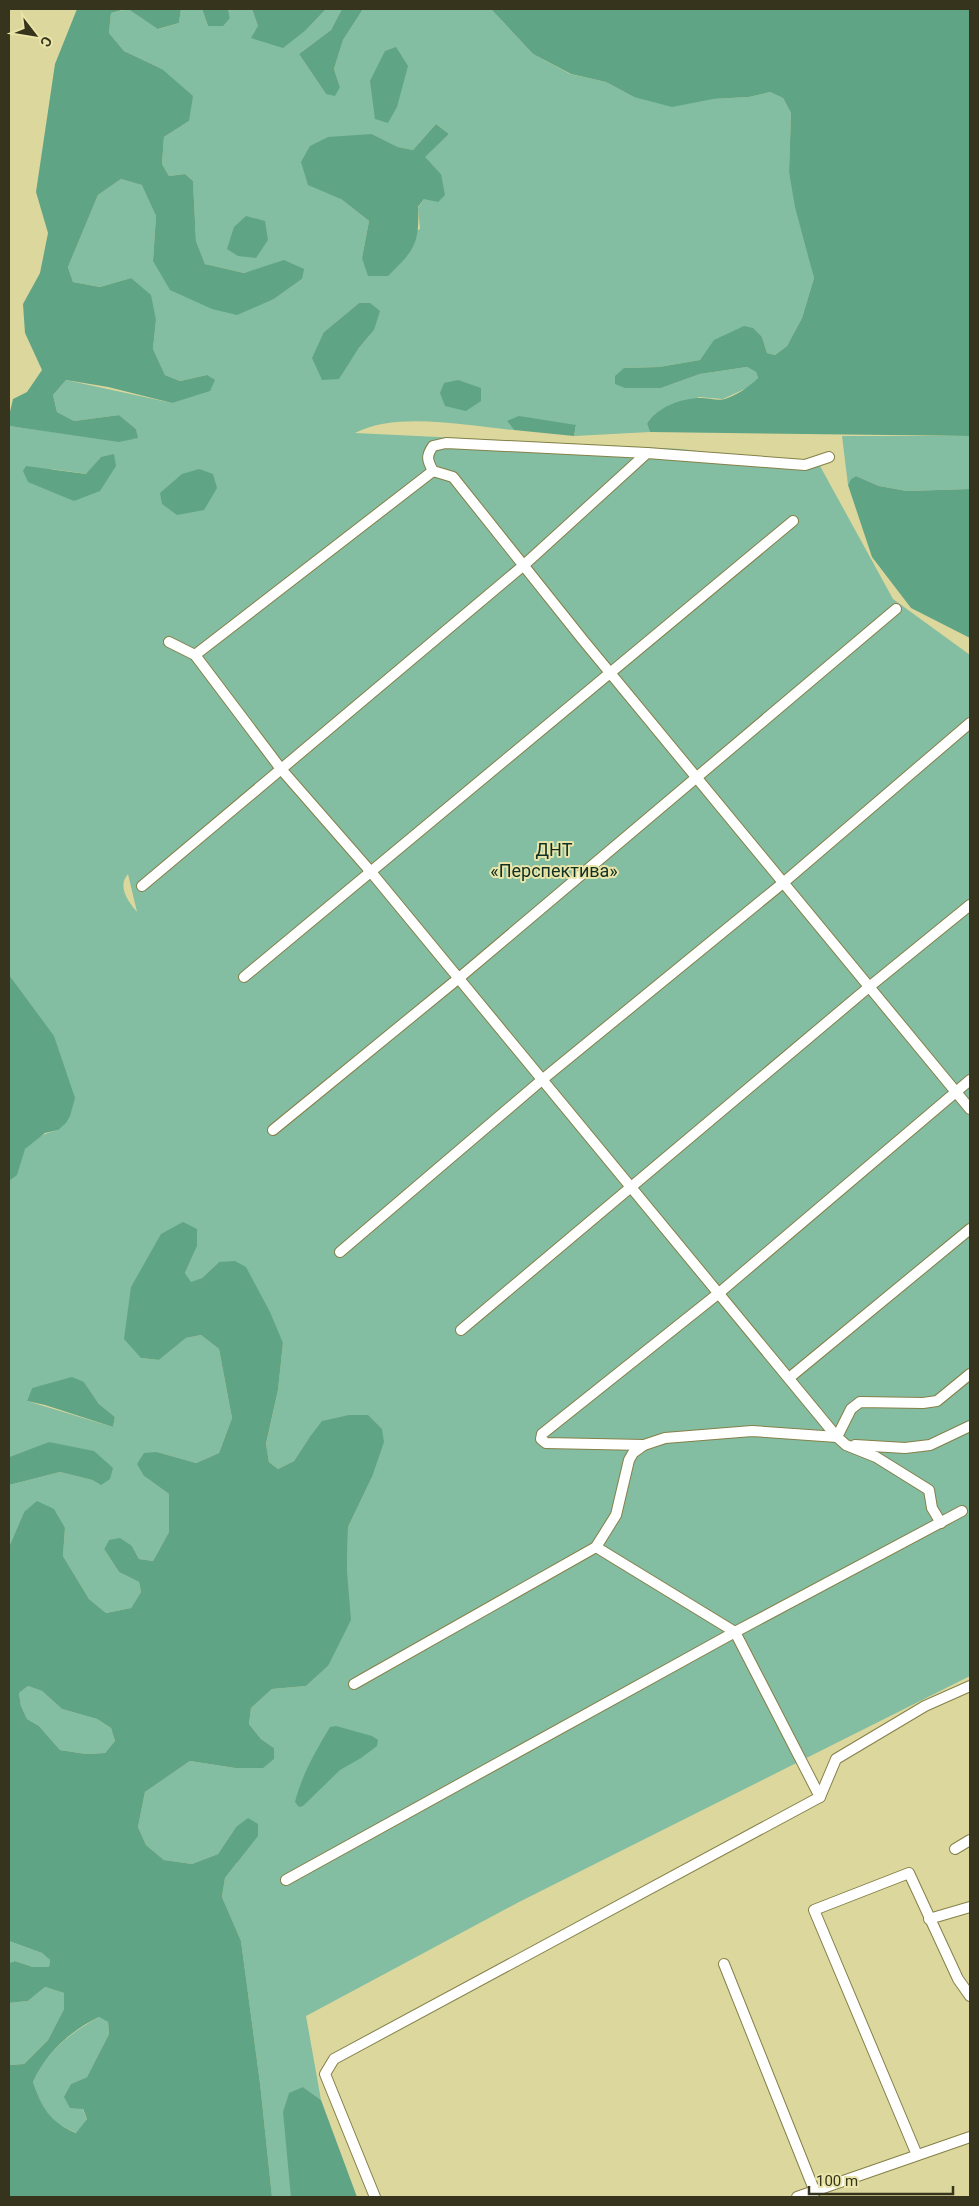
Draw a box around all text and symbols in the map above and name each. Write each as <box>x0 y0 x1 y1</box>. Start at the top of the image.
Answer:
north arrow <box>10 10 60 60</box>
text: С <box>37 34 55 50</box>
park label: ДНТ «Перспектива» <box>490 839 618 881</box>
scale bar <box>809 2164 953 2196</box>
text: 100 m <box>816 2172 858 2190</box>

